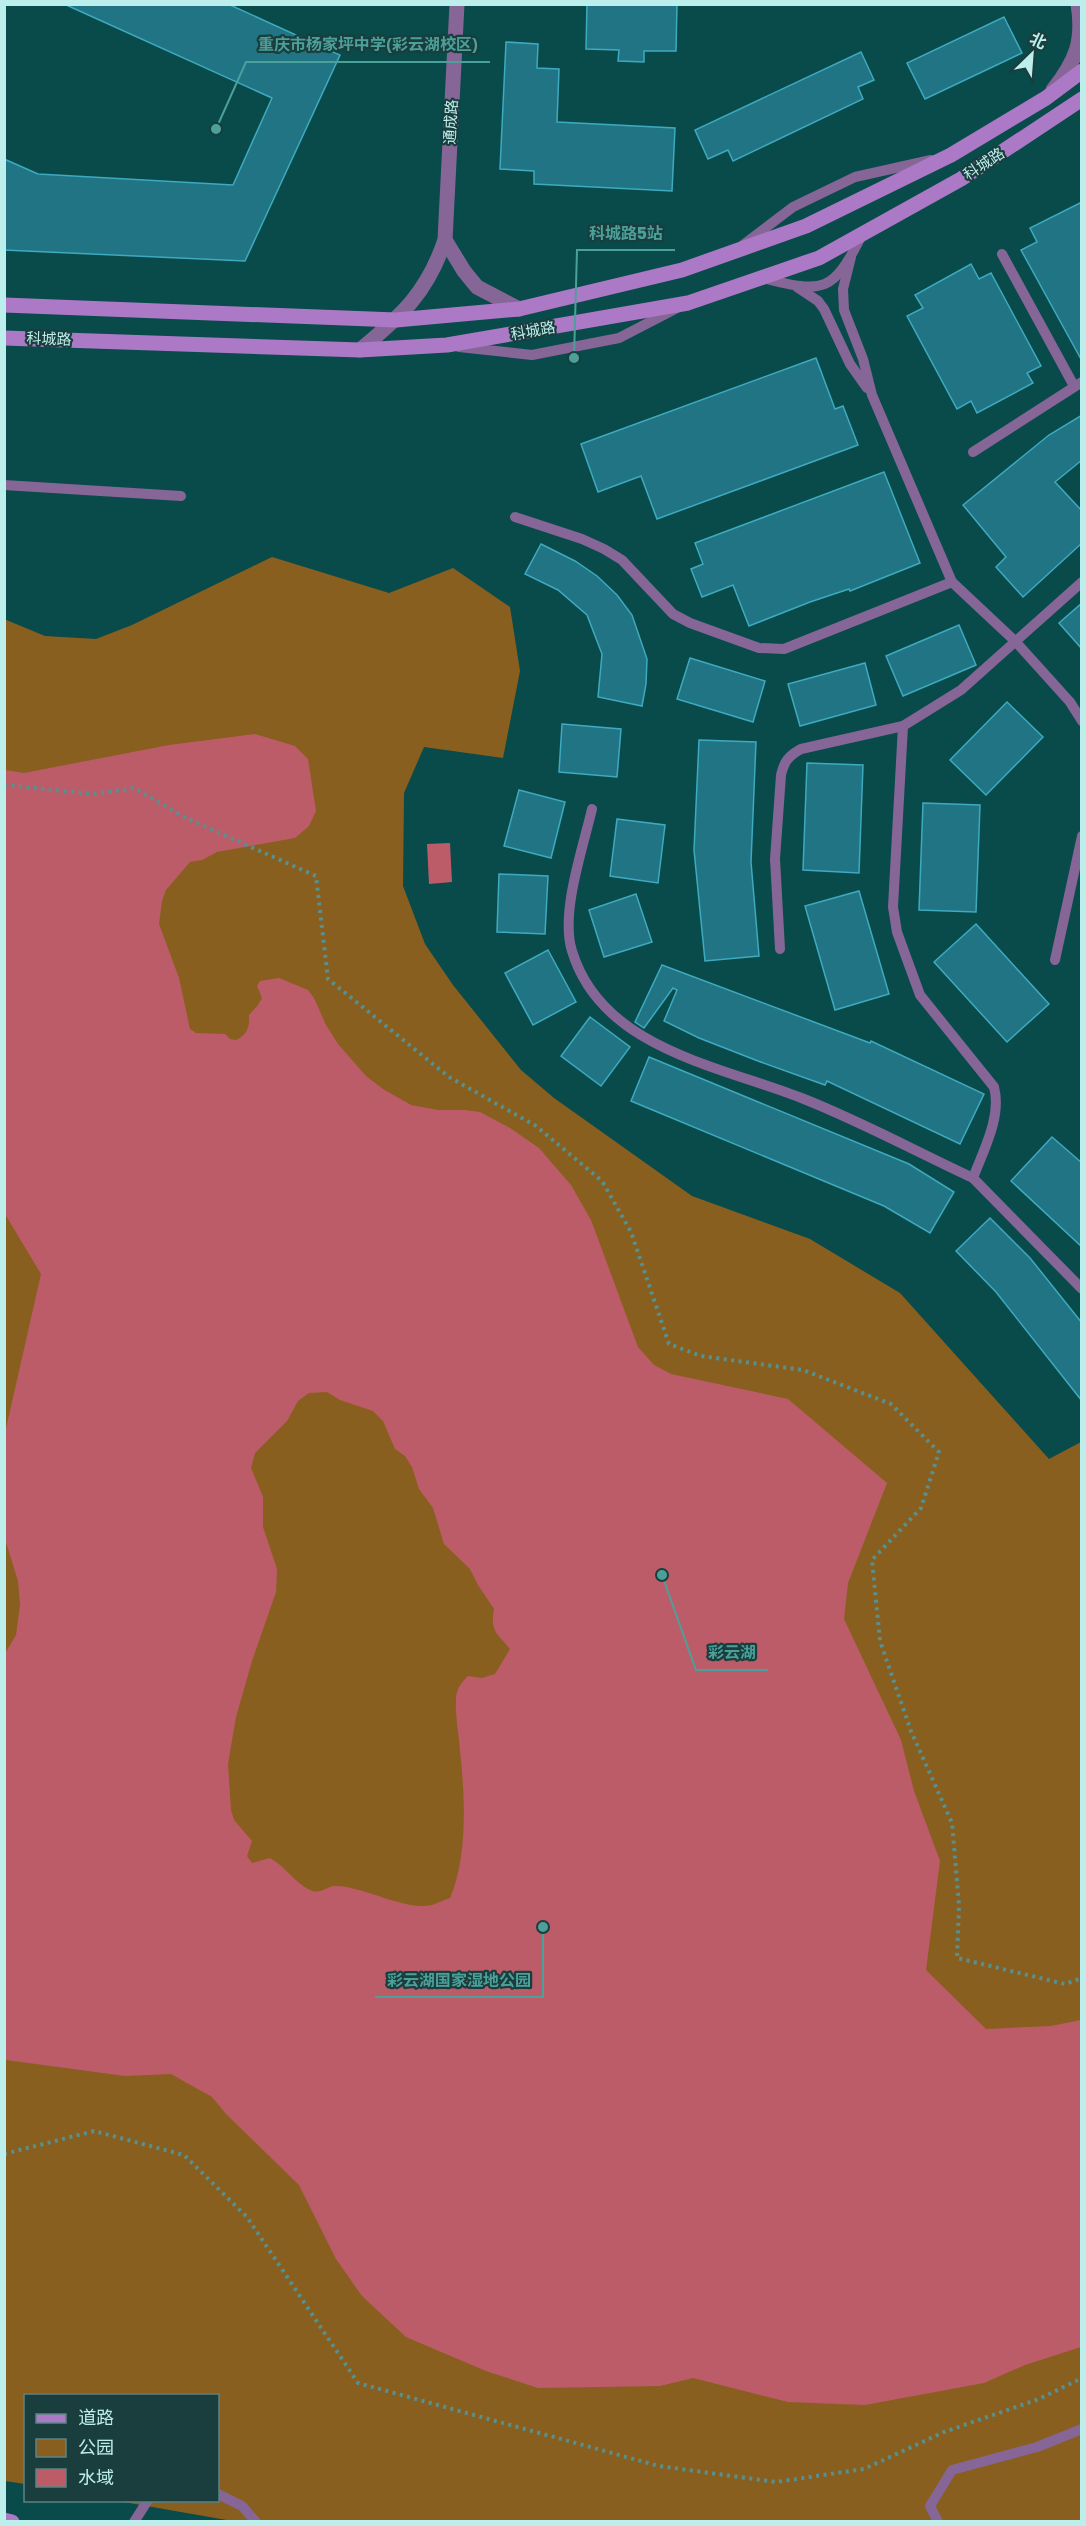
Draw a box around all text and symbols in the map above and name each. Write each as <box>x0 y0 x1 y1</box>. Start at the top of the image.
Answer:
north arrow <box>1002 24 1062 84</box>
callout: 重庆市杨家坪中学(彩云湖校区) <box>246 28 490 62</box>
text: 北 <box>1027 28 1050 53</box>
text: 重庆市杨家坪中学(彩云湖校区) <box>258 34 478 54</box>
street label: 通成路 <box>440 99 460 145</box>
street label: 科城路 <box>960 143 1007 183</box>
callout: 科城路5站 <box>577 216 675 250</box>
text: 科城路5站 <box>589 223 663 243</box>
street label: 科城路 <box>509 317 557 343</box>
street label: 科城路 <box>26 328 72 348</box>
callout: 彩云湖 <box>696 1636 768 1670</box>
text: 彩云湖 <box>708 1642 756 1662</box>
callout: 彩云湖国家湿地公园 <box>375 1963 543 1997</box>
text: 彩云湖国家湿地公园 <box>387 1970 531 1990</box>
legend <box>24 2394 219 2502</box>
text: 道路 <box>78 2406 114 2428</box>
text: 公园 <box>78 2436 114 2458</box>
text: 水域 <box>78 2466 114 2488</box>

